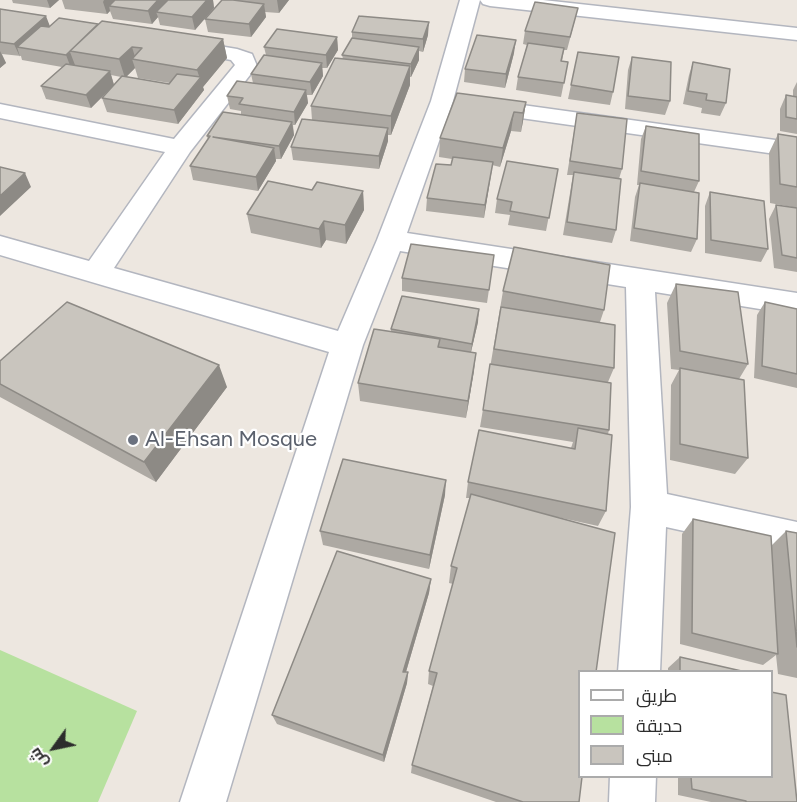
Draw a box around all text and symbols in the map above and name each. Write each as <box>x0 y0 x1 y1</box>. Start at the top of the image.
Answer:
place label: Al-Ehsan Mosque <box>145 427 317 453</box>
marker: Al-Ehsan Mosque <box>126 433 140 447</box>
legend <box>578 670 773 778</box>
text: طريق <box>636 685 677 707</box>
text: حديقة <box>636 715 682 737</box>
north arrow <box>24 718 84 778</box>
text: ش <box>25 744 52 772</box>
text: مبنى <box>636 745 673 767</box>

